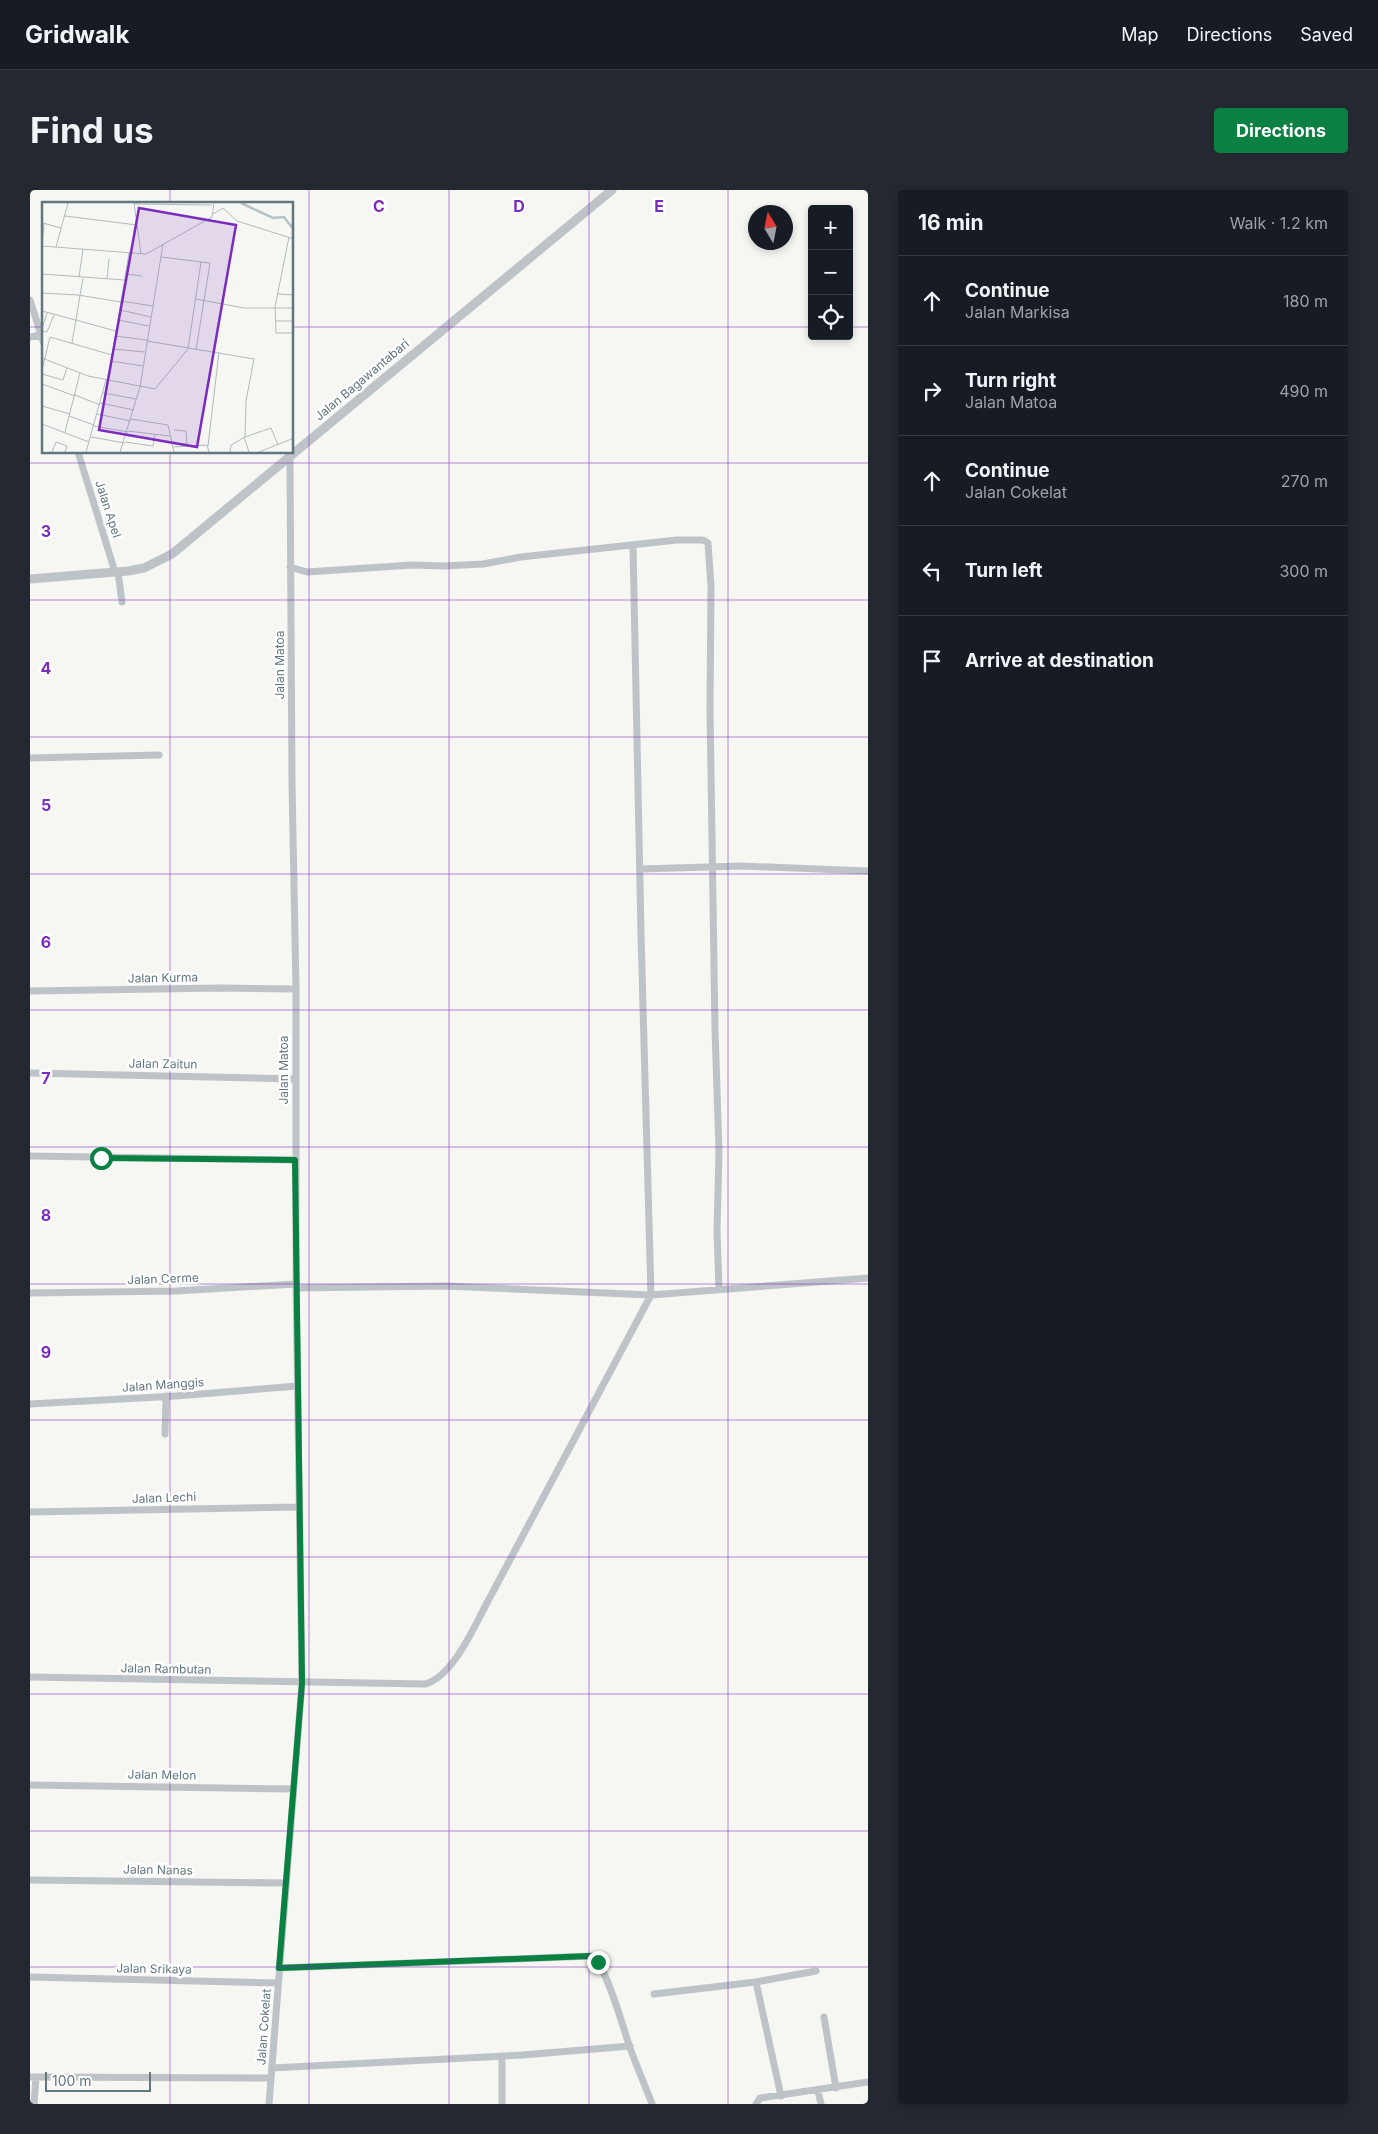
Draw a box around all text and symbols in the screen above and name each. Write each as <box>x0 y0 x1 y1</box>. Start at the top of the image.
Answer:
text: Gridwalk <box>25 20 129 49</box>
text: Map <box>1121 24 1159 45</box>
text: Directions <box>1187 24 1272 45</box>
text: Saved <box>1300 24 1353 45</box>
button: Directions <box>1214 108 1348 153</box>
text: Find us <box>30 109 154 151</box>
text: C <box>373 196 385 216</box>
text: D <box>513 196 525 216</box>
text: E <box>654 196 664 216</box>
inset map <box>42 202 294 454</box>
north arrow <box>748 205 793 250</box>
map controls <box>808 205 853 340</box>
button: + <box>808 205 853 250</box>
text: 16 min <box>918 210 984 235</box>
text: Walk · 1.2 km <box>1230 213 1328 233</box>
button: − <box>808 250 853 295</box>
text: Continue <box>965 279 1050 302</box>
icon: ahead <box>918 287 946 315</box>
text: 180 m <box>1283 291 1328 311</box>
button: locate <box>808 295 853 340</box>
text: Jalan Markisa <box>965 302 1070 322</box>
street label: Jalan Bagawantabari <box>311 336 412 423</box>
text: Turn right <box>965 369 1056 392</box>
icon: right <box>918 377 946 405</box>
text: 490 m <box>1279 381 1328 401</box>
text: Jalan Matoa <box>965 392 1057 412</box>
text: Continue <box>965 459 1050 482</box>
icon: ahead <box>918 467 946 495</box>
text: 270 m <box>1281 471 1328 491</box>
street label: Jalan Apel <box>92 478 125 539</box>
text: Jalan Cokelat <box>965 482 1067 502</box>
text: 3 <box>41 521 51 541</box>
icon: left <box>918 557 946 585</box>
text: Turn left <box>965 559 1043 582</box>
text: 300 m <box>1279 561 1328 581</box>
street label: Jalan Matoa <box>272 630 287 700</box>
icon: arrive <box>918 647 946 675</box>
text: Arrive at destination <box>965 649 1154 672</box>
text: 4 <box>41 658 52 678</box>
text: 5 <box>41 795 51 815</box>
text: 6 <box>41 932 51 952</box>
street label: Jalan Kurma <box>128 969 198 986</box>
street label: Jalan Matoa <box>276 1035 291 1105</box>
street label: Jalan Zaitun <box>128 1055 198 1072</box>
text: 7 <box>41 1068 51 1088</box>
route start <box>90 1147 113 1170</box>
text: 8 <box>41 1205 51 1225</box>
street label: Jalan Cerme <box>127 1270 199 1287</box>
text: 9 <box>41 1342 51 1362</box>
street label: Jalan Manggis <box>121 1374 205 1395</box>
street label: Jalan Lechi <box>132 1489 196 1506</box>
street label: Jalan Rambutan <box>120 1660 212 1677</box>
street label: Jalan Melon <box>128 1766 197 1783</box>
street label: Jalan Nanas <box>123 1861 193 1878</box>
route end <box>587 1951 610 1974</box>
street label: Jalan Srikaya <box>116 1960 192 1977</box>
street label: Jalan Cokelat <box>253 1988 274 2066</box>
scale bar <box>45 2069 151 2092</box>
text: 100 m <box>52 2072 92 2089</box>

